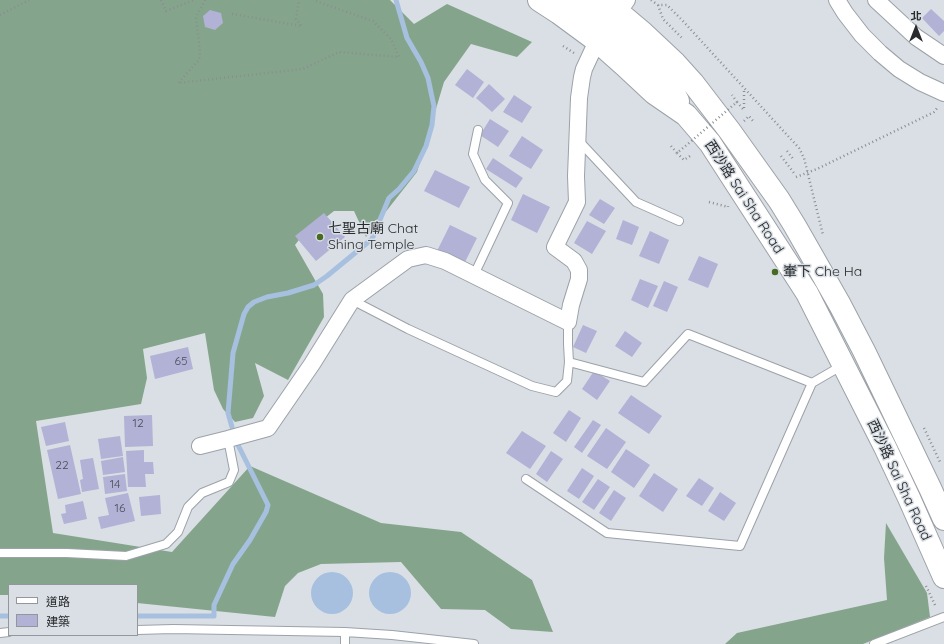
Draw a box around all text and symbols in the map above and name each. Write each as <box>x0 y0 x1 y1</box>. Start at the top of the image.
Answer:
north arrow <box>896 8 936 48</box>
text: 北 <box>911 9 922 23</box>
street label: 西沙路 Sai Sha Road <box>701 137 787 257</box>
place label: 七聖古廟 Chat Shing Temple <box>328 221 418 254</box>
marker: 七聖古廟 Chat Shing Temple <box>315 232 325 242</box>
place label: 輋下 Che Ha <box>783 264 862 280</box>
marker: 輋下 Che Ha <box>770 267 780 277</box>
house number: 65 <box>175 354 187 368</box>
house number: 12 <box>132 416 144 430</box>
street label: 西沙路 Sai Sha Road <box>864 417 934 543</box>
house number: 22 <box>55 458 69 472</box>
house number: 14 <box>110 477 120 491</box>
house number: 16 <box>115 501 125 515</box>
legend <box>8 584 138 636</box>
text: 道路 <box>46 594 70 609</box>
text: 建築 <box>46 614 70 629</box>

